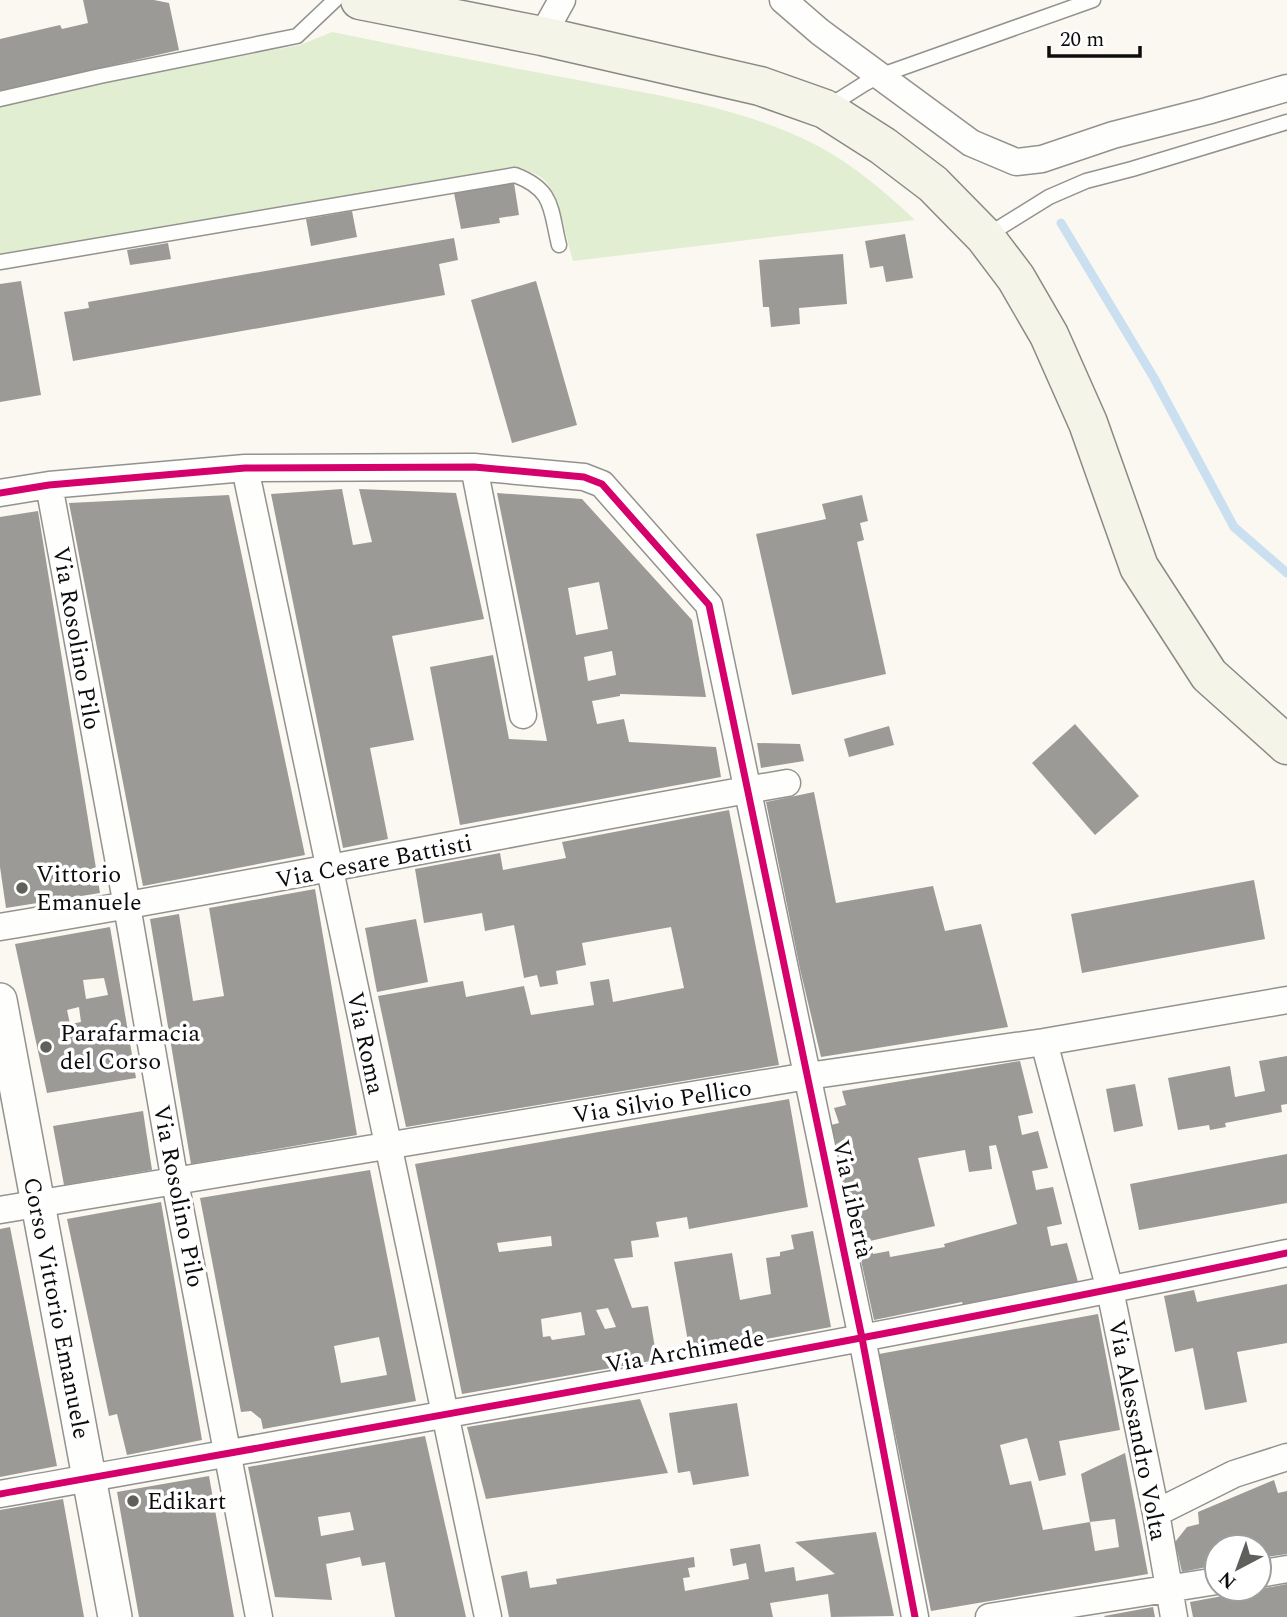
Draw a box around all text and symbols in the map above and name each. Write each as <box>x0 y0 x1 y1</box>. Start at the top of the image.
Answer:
scale bar <box>1049 14 1140 58</box>
text: 20 m <box>1060 24 1104 56</box>
street label: Via Rosolino Pilo <box>42 544 110 733</box>
street label: Via Cesare Battisti <box>273 825 476 899</box>
place label: Vittorio Emanuele <box>36 857 142 921</box>
marker: Vittorio Emanuele <box>14 880 30 896</box>
street label: Via Roma <box>337 989 394 1098</box>
place label: Parafarmacia del Corso <box>60 1016 201 1080</box>
marker: Parafarmacia del Corso <box>38 1039 54 1055</box>
street label: Via Silvio Pellico <box>570 1070 754 1134</box>
street label: Via Rosolino Pilo <box>143 1102 213 1291</box>
street label: Via Libertà <box>822 1136 882 1262</box>
street label: Corso Vittorio Emanuele <box>13 1174 99 1442</box>
street label: Via Alessandro Volta <box>1098 1317 1176 1544</box>
street label: Via Archimede <box>603 1320 767 1384</box>
place label: Edikart <box>147 1484 226 1520</box>
marker: Edikart <box>125 1493 141 1509</box>
north arrow <box>1203 1533 1273 1603</box>
text: N <box>1212 1564 1243 1596</box>

